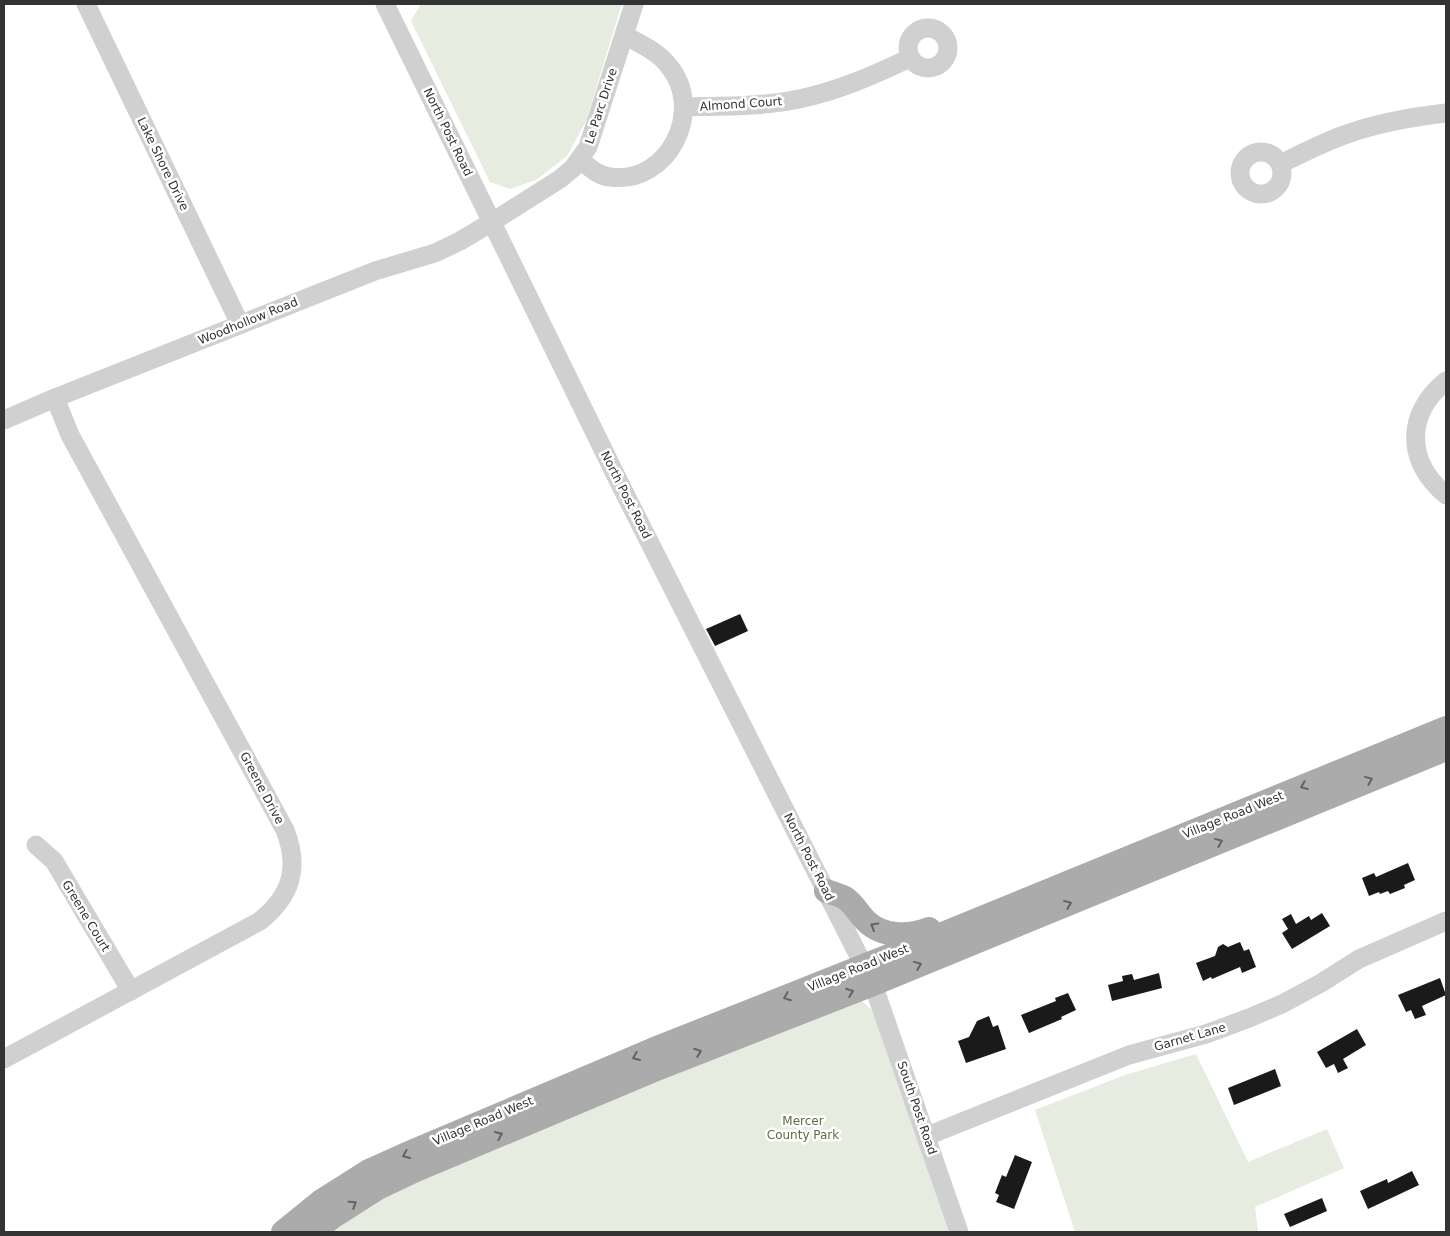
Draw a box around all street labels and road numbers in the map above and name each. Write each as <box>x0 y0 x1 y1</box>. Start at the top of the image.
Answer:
street label: Le Parc Drive <box>582 66 620 146</box>
street label: North Post Road <box>421 86 475 178</box>
street label: Almond Court <box>699 94 783 114</box>
street label: Lake Shore Drive <box>134 115 192 213</box>
street label: Woodhollow Road <box>196 295 300 347</box>
street label: North Post Road <box>598 449 654 541</box>
street label: Greene Drive <box>237 750 287 826</box>
street label: Village Road West <box>1181 788 1286 842</box>
street label: North Post Road <box>781 811 837 903</box>
street label: Greene Court <box>59 878 113 954</box>
street label: Village Road West <box>806 941 911 995</box>
street label: Garnet Lane <box>1153 1020 1227 1054</box>
street label: South Post Road <box>894 1060 940 1156</box>
street label: Village Road West <box>431 1093 536 1148</box>

